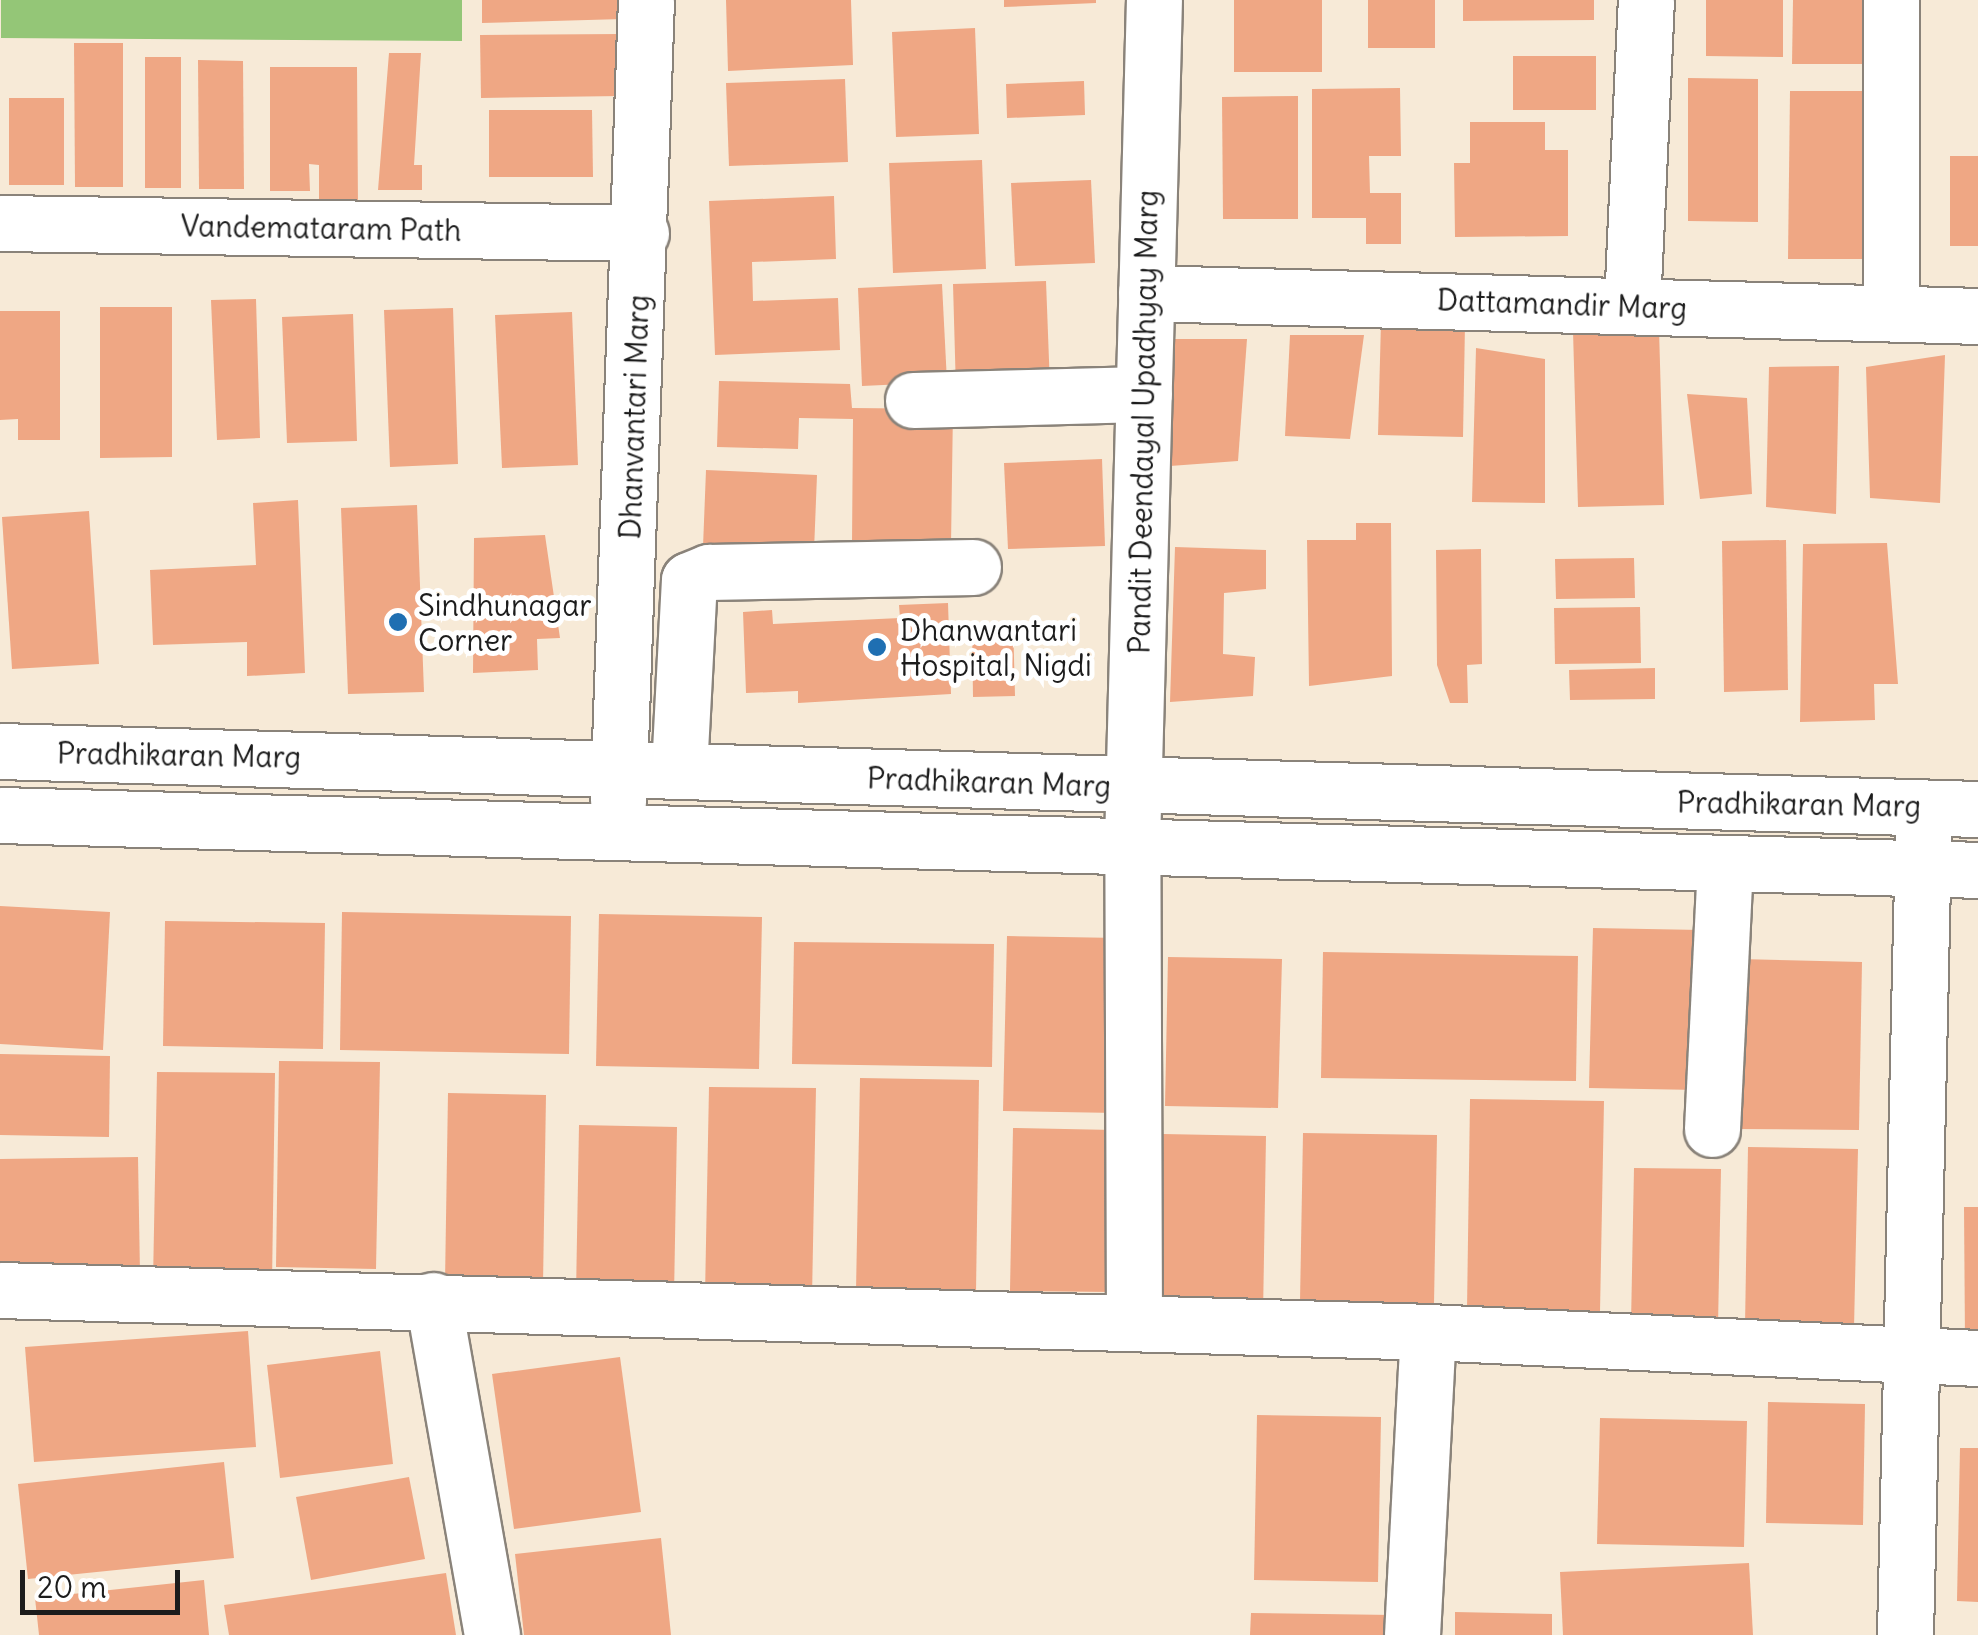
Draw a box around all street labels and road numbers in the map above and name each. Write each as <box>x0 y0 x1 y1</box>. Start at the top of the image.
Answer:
street label: Pandit Deendayal Upadhyay Marg <box>1121 190 1165 654</box>
street label: Vandemataram Path <box>180 208 462 248</box>
street label: Dattamandir Marg <box>1436 282 1688 326</box>
street label: Dhanvantari Marg <box>612 294 656 540</box>
street label: Pradhikaran Marg <box>57 735 301 775</box>
street label: Pradhikaran Marg <box>866 760 1112 804</box>
street label: Pradhikaran Marg <box>1677 784 1921 824</box>

